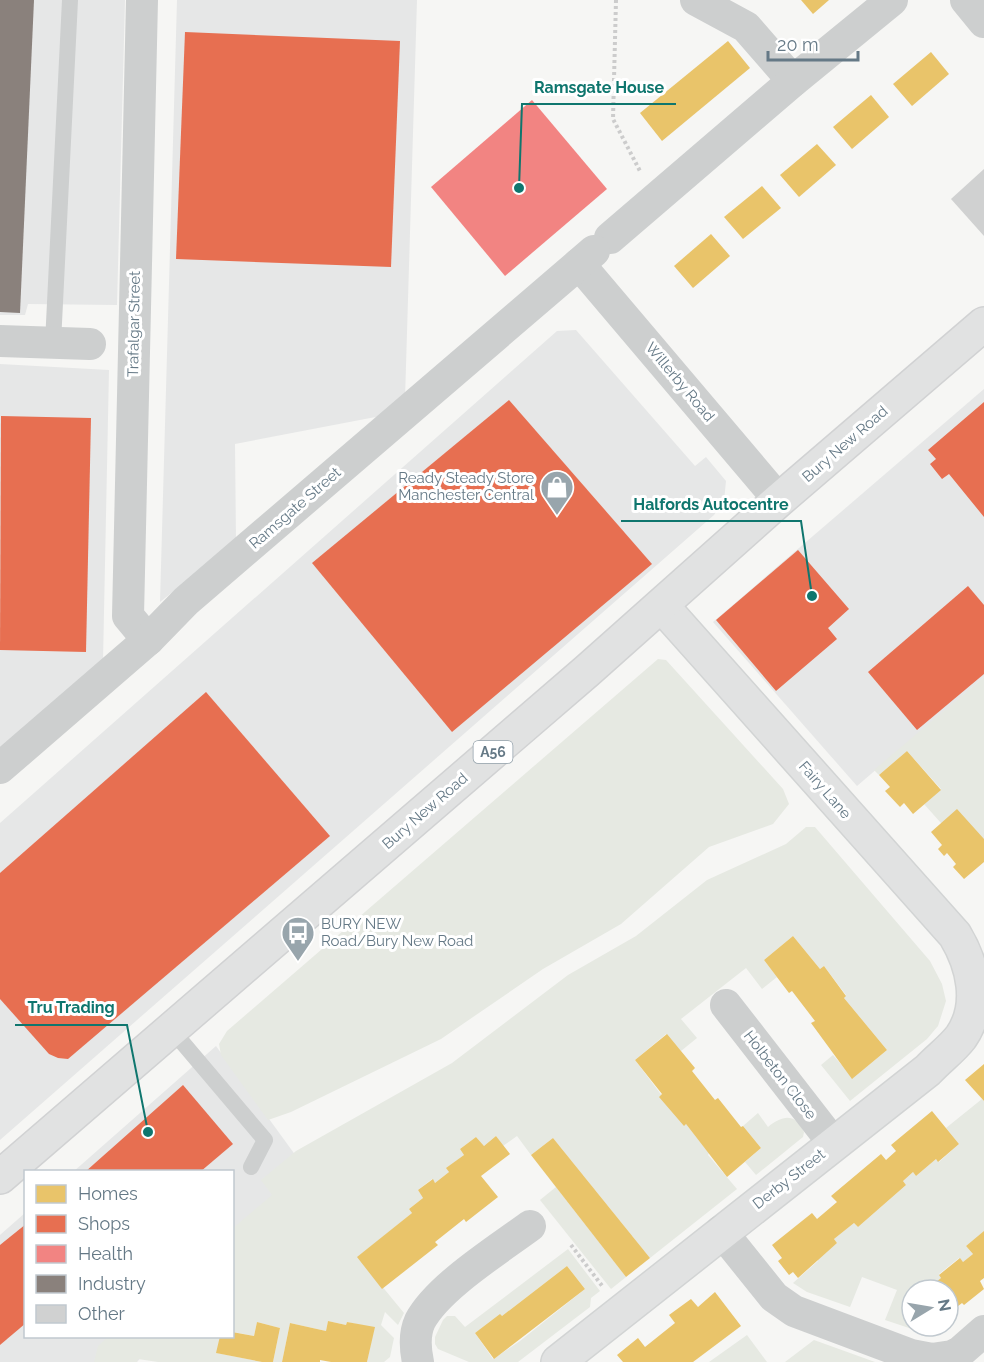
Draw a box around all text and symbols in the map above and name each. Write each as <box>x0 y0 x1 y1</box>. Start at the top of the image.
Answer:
scale bar <box>768 24 858 62</box>
text: 20 m <box>777 34 819 55</box>
callout: Ramsgate House <box>522 70 676 104</box>
text: Ramsgate House <box>534 78 664 97</box>
street label: Trafalgar Street <box>124 271 144 377</box>
street label: Willerby Road <box>642 339 718 425</box>
street label: Bury New Road <box>799 402 891 486</box>
street label: Ramsgate Street <box>246 463 344 553</box>
place label: Ready Steady Store Manchester Central <box>398 469 535 504</box>
shop icon: Ready Steady Store Manchester Central <box>539 469 575 516</box>
callout: Halfords Autocentre <box>621 487 801 521</box>
text: Halfords Autocentre <box>633 495 789 514</box>
road number: A56 <box>474 741 512 763</box>
street label: Fairy Lane <box>795 757 855 823</box>
street label: Bury New Road <box>379 769 471 853</box>
bus stop icon: BURY NEW Road/Bury New Road <box>280 915 316 962</box>
place label: BURY NEW Road/Bury New Road <box>321 915 473 950</box>
callout: Tru Trading <box>15 991 127 1025</box>
text: Tru Trading <box>27 998 115 1017</box>
street label: Holbeton Close <box>740 1027 820 1123</box>
street label: Derby Street <box>749 1145 829 1213</box>
legend <box>24 1170 234 1338</box>
text: Homes <box>78 1183 138 1204</box>
text: Shops <box>78 1213 130 1234</box>
text: Health <box>78 1243 133 1264</box>
text: Industry <box>78 1273 146 1294</box>
north arrow <box>900 1278 960 1338</box>
text: N <box>934 1297 955 1313</box>
text: Other <box>78 1303 126 1324</box>

